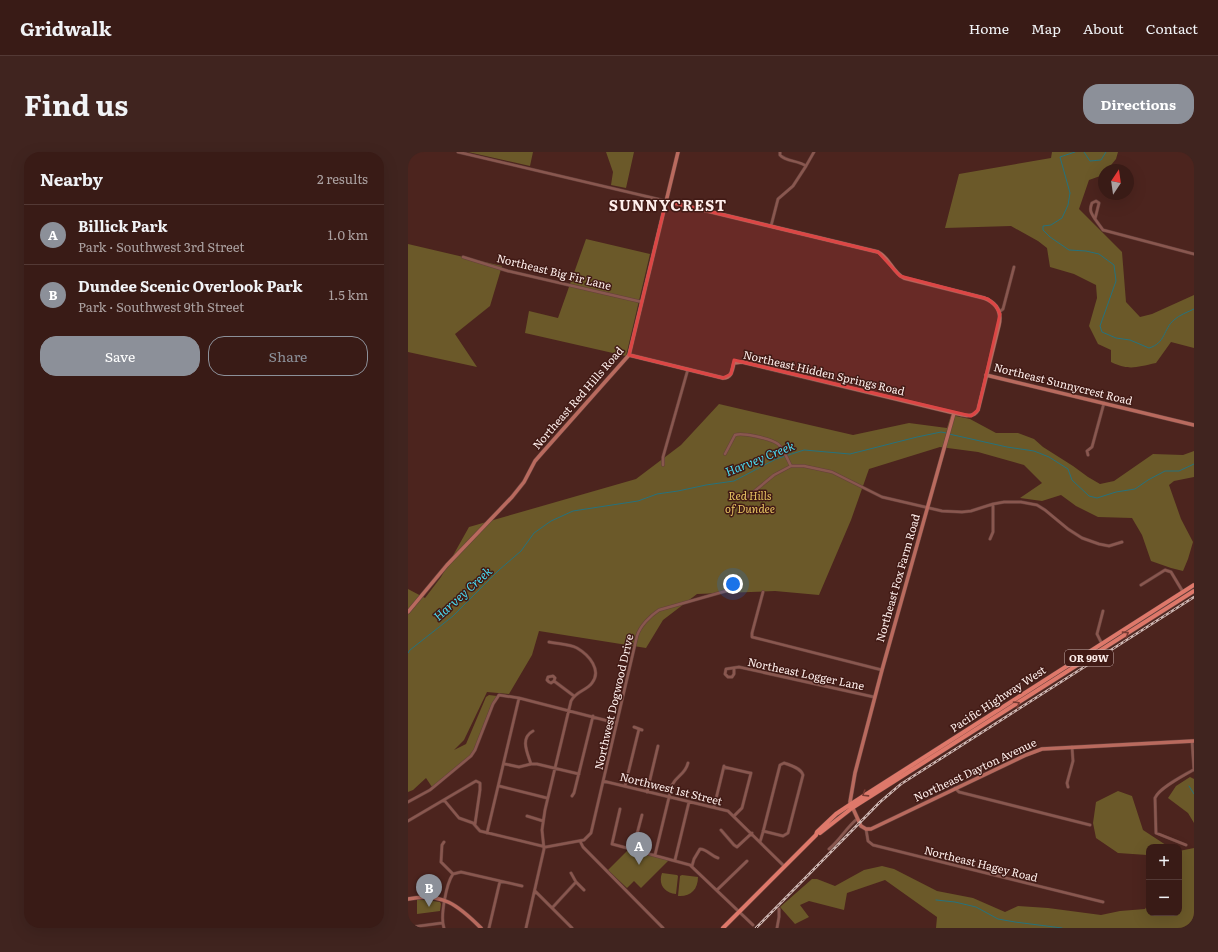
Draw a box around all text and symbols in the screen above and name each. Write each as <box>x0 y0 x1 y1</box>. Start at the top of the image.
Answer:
text: Gridwalk <box>20 14 111 42</box>
text: Home <box>969 18 1009 38</box>
text: Map <box>1031 18 1061 38</box>
text: About <box>1083 18 1124 38</box>
text: Contact <box>1146 18 1198 38</box>
text: Find us <box>24 83 128 125</box>
button: Directions <box>1083 84 1194 124</box>
north arrow <box>1098 164 1134 200</box>
text: Nearby <box>40 166 103 191</box>
text: 2 results <box>317 169 368 188</box>
district label: SUNNYCREST <box>609 193 727 216</box>
text: Billick Park <box>78 214 168 237</box>
text: A <box>48 225 58 244</box>
text: 1.0 km <box>328 225 368 244</box>
text: Park · Southwest 3rd Street <box>78 237 245 256</box>
street label: Northeast Big Fir Lane <box>495 249 614 293</box>
text: Dundee Scenic Overlook Park <box>78 274 303 297</box>
text: B <box>49 285 57 304</box>
text: 1.5 km <box>329 285 368 304</box>
text: Park · Southwest 9th Street <box>78 297 244 316</box>
button: Save <box>40 336 200 376</box>
button: Share <box>208 336 368 376</box>
street label: Northeast Red Hills Road <box>528 342 627 452</box>
street label: Northeast Hidden Springs Road <box>742 346 907 398</box>
street label: Northeast Sunnycrest Road <box>992 358 1135 408</box>
water label: Harvey Creek <box>722 436 797 480</box>
park label: Red Hills of Dundee <box>725 487 775 516</box>
street label: Northeast Fox Farm Road <box>871 511 923 644</box>
water label: Harvey Creek <box>429 562 496 624</box>
your location <box>723 574 743 594</box>
one-way arrow <box>1122 631 1129 639</box>
street label: Northwest Dogwood Drive <box>590 632 637 771</box>
road number: OR 99W <box>1065 650 1113 666</box>
street label: Northeast Logger Lane <box>746 653 866 693</box>
street label: Pacific Highway West <box>946 661 1049 735</box>
one-way arrow <box>1013 701 1020 709</box>
street label: Northeast Dayton Avenue <box>911 733 1039 805</box>
street label: Northwest 1st Street <box>618 768 725 809</box>
one-way arrow <box>862 789 869 797</box>
pin: A <box>626 832 652 865</box>
street label: Northeast Hagey Road <box>923 841 1040 885</box>
map controls <box>1146 844 1182 916</box>
button: + <box>1146 844 1182 880</box>
pin: B <box>416 874 442 907</box>
button: − <box>1146 880 1182 916</box>

